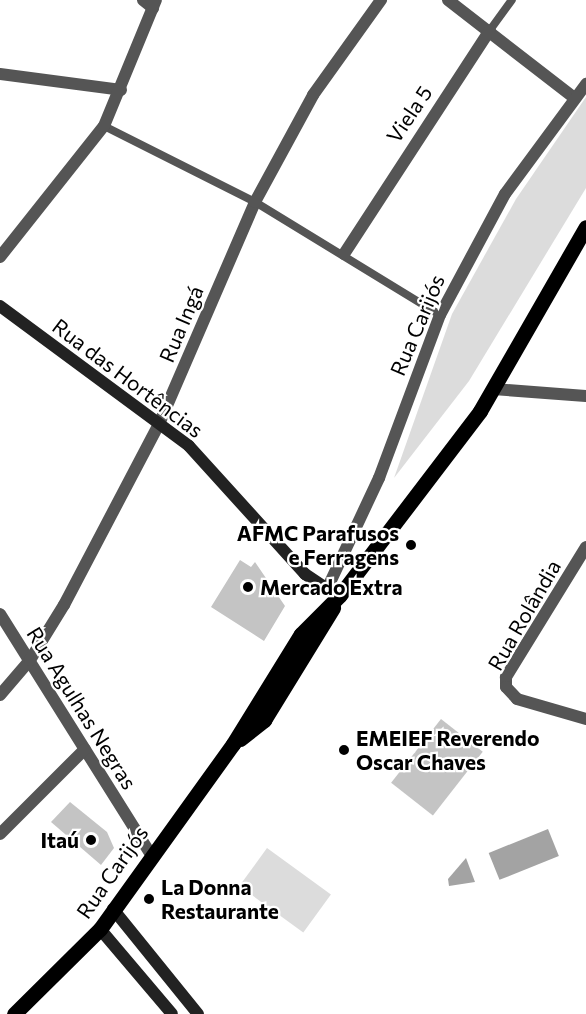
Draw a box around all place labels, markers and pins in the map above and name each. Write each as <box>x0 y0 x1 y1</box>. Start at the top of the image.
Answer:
place label: AFMC Parafusos e Ferragens <box>237 520 399 570</box>
marker: AFMC Parafusos e Ferragens <box>404 538 418 552</box>
place label: Mercado Extra <box>260 574 402 600</box>
marker: Mercado Extra <box>241 580 255 594</box>
place label: EMEIEF Reverendo Oscar Chaves <box>356 725 539 775</box>
marker: EMEIEF Reverendo Oscar Chaves <box>337 743 351 757</box>
place label: Itaú <box>40 827 79 853</box>
marker: Itaú <box>84 833 98 847</box>
place label: La Donna Restaurante <box>161 874 279 924</box>
marker: La Donna Restaurante <box>142 892 156 906</box>

